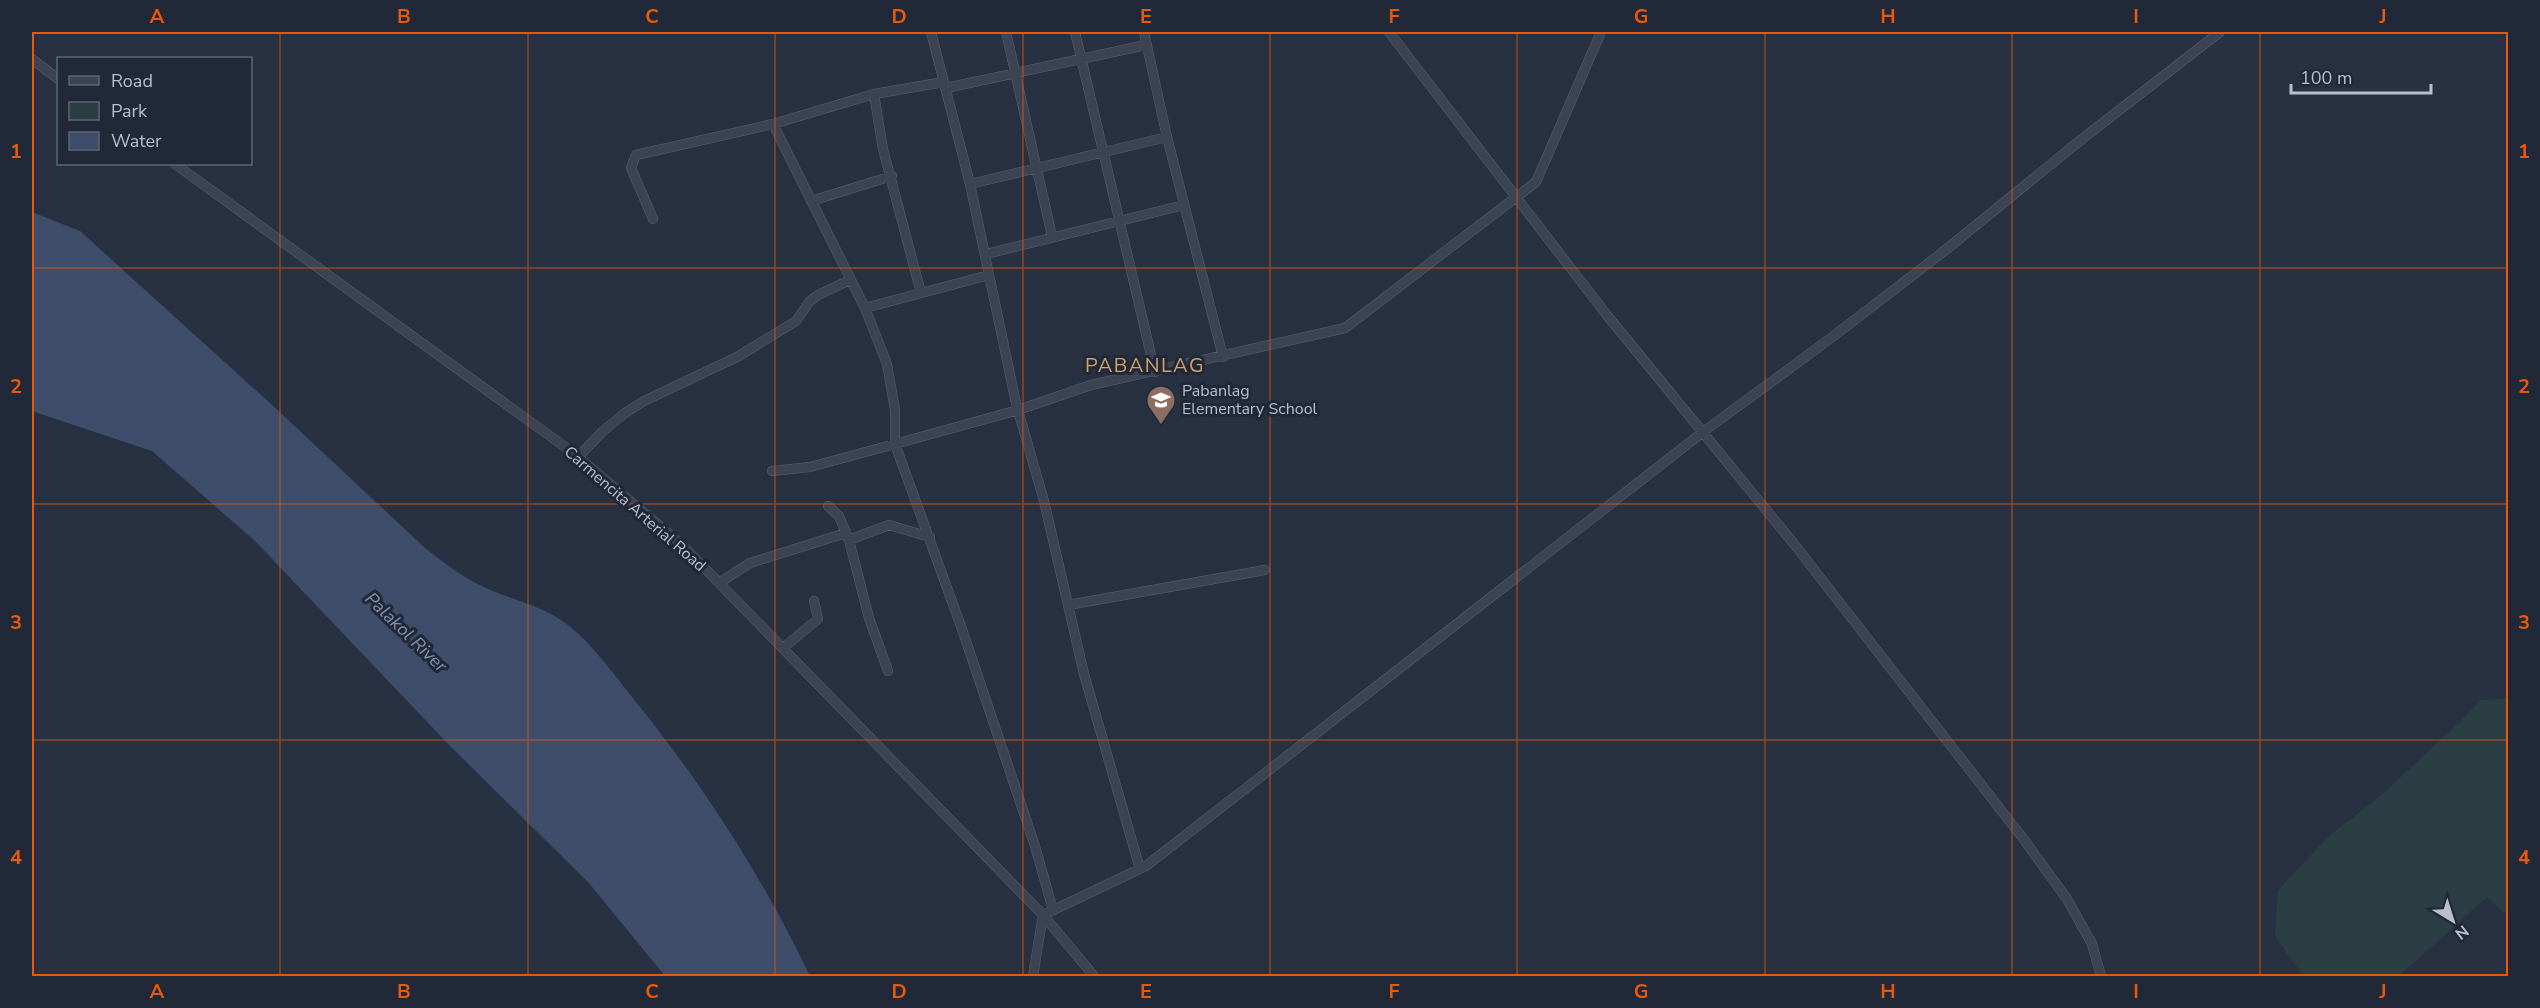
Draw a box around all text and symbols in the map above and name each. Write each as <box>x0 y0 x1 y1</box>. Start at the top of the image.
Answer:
text: A <box>150 3 165 30</box>
text: B <box>397 3 411 30</box>
text: C <box>645 3 659 30</box>
text: D <box>891 3 907 30</box>
text: E <box>1140 3 1152 30</box>
text: F <box>1388 3 1400 30</box>
text: G <box>1634 3 1648 30</box>
text: H <box>1880 3 1896 30</box>
text: I <box>2133 3 2139 30</box>
text: J <box>2378 3 2387 30</box>
legend <box>57 57 252 165</box>
scale bar <box>2291 57 2430 95</box>
text: 100 m <box>2300 66 2352 90</box>
text: Road <box>111 69 153 93</box>
text: Park <box>111 99 148 123</box>
text: Water <box>111 129 162 153</box>
text: 1 <box>10 138 22 165</box>
text: 1 <box>2518 138 2530 165</box>
district label: PABANLAG <box>1085 352 1205 379</box>
text: 2 <box>10 373 22 400</box>
text: 2 <box>2518 373 2530 400</box>
place label: Pabanlag Elementary School <box>1182 380 1318 420</box>
school or university icon: Pabanlag Elementary School <box>1145 384 1177 426</box>
street label: Carmencita Arterial Road <box>559 441 711 577</box>
water label: Palakol River <box>360 587 453 678</box>
text: 3 <box>10 609 22 636</box>
text: 3 <box>2518 609 2530 636</box>
text: 4 <box>10 844 22 871</box>
text: 4 <box>2518 844 2530 871</box>
north arrow <box>2423 891 2483 951</box>
text: N <box>2450 920 2473 944</box>
text: A <box>150 978 165 1005</box>
text: B <box>397 978 411 1005</box>
text: C <box>645 978 659 1005</box>
text: D <box>891 978 907 1005</box>
text: E <box>1140 978 1152 1005</box>
text: F <box>1388 978 1400 1005</box>
text: G <box>1634 978 1648 1005</box>
text: H <box>1880 978 1896 1005</box>
text: I <box>2133 978 2139 1005</box>
text: J <box>2378 978 2387 1005</box>

